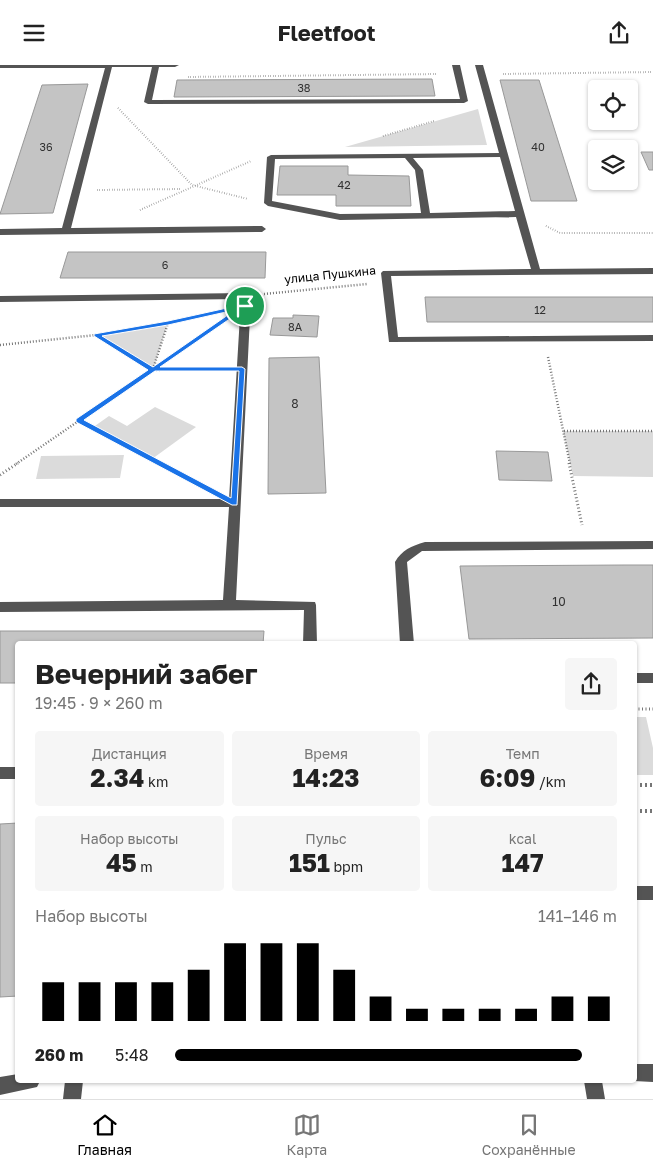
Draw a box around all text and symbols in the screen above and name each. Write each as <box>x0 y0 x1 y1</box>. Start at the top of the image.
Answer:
icon: menu <box>20 19 48 47</box>
text: Fleetfoot <box>277 19 376 46</box>
icon: share <box>605 19 633 47</box>
map controls <box>588 80 638 190</box>
button: locate <box>588 80 638 130</box>
house number: 38 <box>297 81 311 94</box>
house number: 36 <box>39 140 53 153</box>
house number: 40 <box>531 140 545 153</box>
button: layers <box>588 140 638 190</box>
house number: 42 <box>337 178 351 191</box>
house number: 6 <box>162 258 169 271</box>
street label: улица Пушкина <box>283 262 376 287</box>
pin <box>224 285 266 327</box>
icon: arrive <box>231 292 259 320</box>
house number: 12 <box>534 303 546 316</box>
house number: 8А <box>288 320 303 333</box>
house number: 8 <box>291 396 299 411</box>
house number: 10 <box>552 594 566 609</box>
text: Вечерний забег <box>35 657 258 690</box>
button: share <box>565 658 617 710</box>
text: 19:45 · 9 × 260 m <box>35 693 163 713</box>
text: Дистанция <box>92 745 167 762</box>
text: Время <box>304 745 348 762</box>
text: Темп <box>506 745 540 762</box>
text: 2.34 <box>90 762 144 793</box>
text: 14:23 <box>292 762 360 793</box>
text: 6:09 <box>479 762 535 793</box>
text: km <box>144 773 168 790</box>
text: /km <box>535 773 566 790</box>
text: Набор высоты <box>80 830 179 847</box>
text: Пульс <box>305 830 347 847</box>
text: kcal <box>509 830 536 847</box>
text: 45 <box>106 847 137 878</box>
text: 151 <box>289 847 330 878</box>
text: 147 <box>502 847 544 878</box>
text: m <box>137 858 153 875</box>
text: bpm <box>330 858 363 875</box>
text: Набор высоты <box>35 906 148 926</box>
text: 141–146 m <box>538 906 617 926</box>
text: 260 m <box>35 1045 83 1065</box>
text: 5:48 <box>115 1045 149 1065</box>
tab: Главная <box>77 1111 132 1158</box>
tab: Карта <box>287 1111 327 1158</box>
tab: Сохранённые <box>482 1111 576 1158</box>

